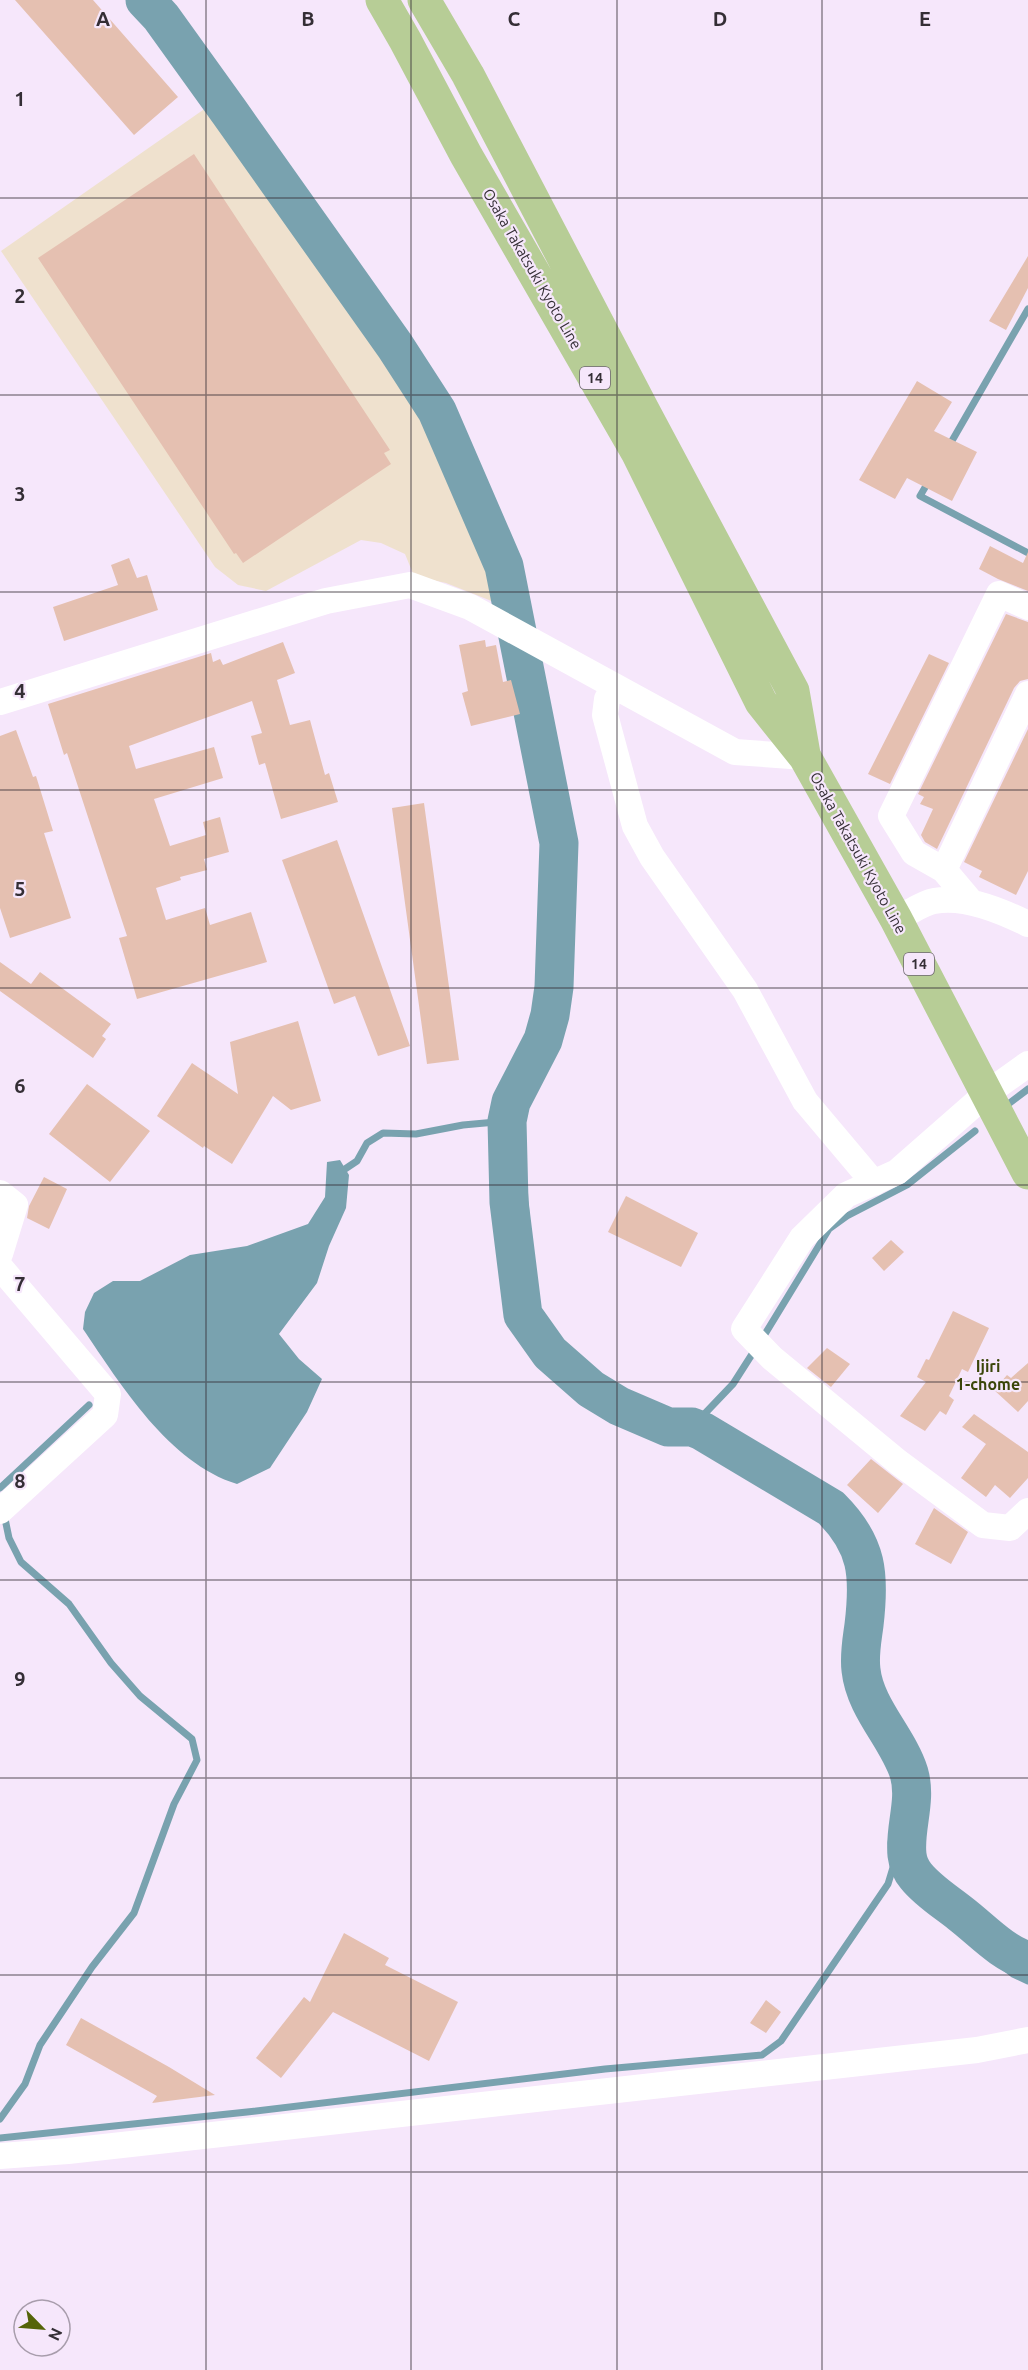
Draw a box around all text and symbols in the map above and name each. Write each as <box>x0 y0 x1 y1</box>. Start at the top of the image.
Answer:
text: A <box>96 7 110 30</box>
text: B <box>301 7 315 30</box>
text: C <box>508 7 521 30</box>
text: D <box>713 7 727 30</box>
text: E <box>919 7 931 30</box>
text: 1 <box>14 87 26 110</box>
street label: Osaka Takatsuki Kyoto Line <box>480 186 585 352</box>
text: 2 <box>14 284 26 307</box>
road number: 14 <box>580 367 610 389</box>
text: 3 <box>14 482 26 505</box>
text: 4 <box>14 679 26 702</box>
street label: Osaka Takatsuki Kyoto Line <box>807 769 910 937</box>
text: 5 <box>14 877 26 900</box>
road number: 14 <box>904 953 934 975</box>
text: 6 <box>14 1074 26 1097</box>
text: 7 <box>14 1272 26 1295</box>
district label: Ijiri 1-chome <box>956 1357 1020 1393</box>
text: 8 <box>14 1469 26 1492</box>
text: 9 <box>14 1667 26 1690</box>
north arrow <box>12 2298 72 2358</box>
text: N <box>45 2325 66 2344</box>

